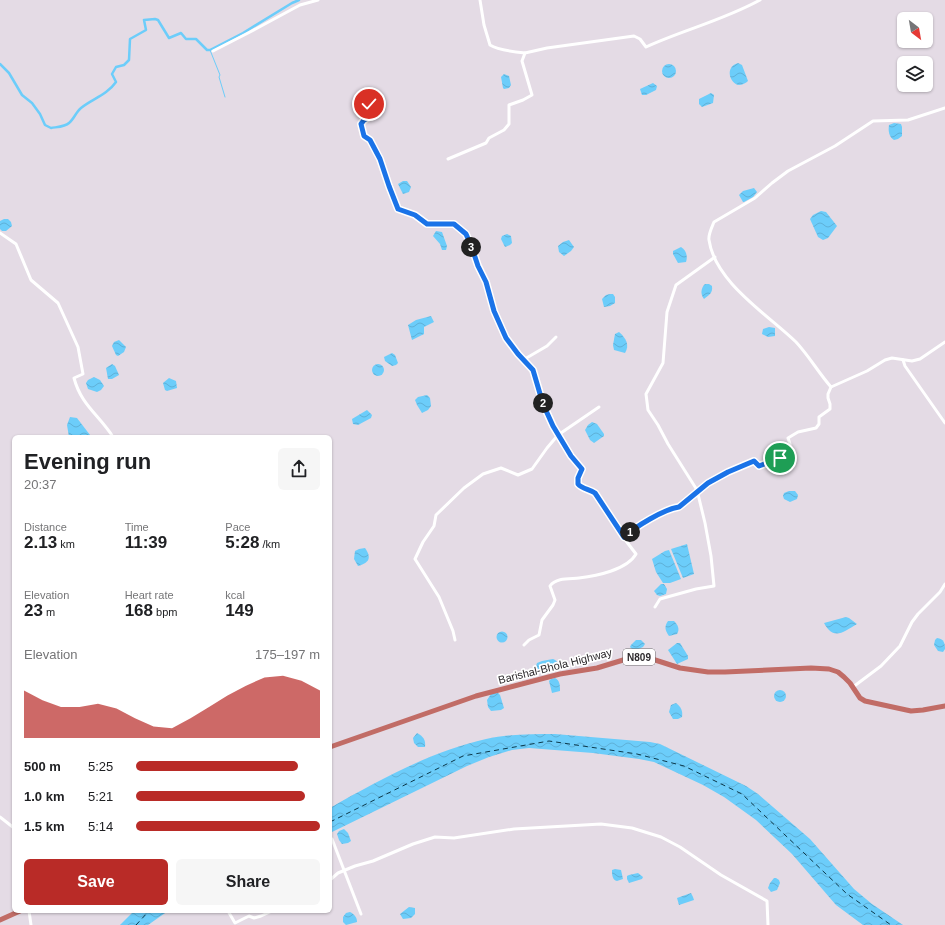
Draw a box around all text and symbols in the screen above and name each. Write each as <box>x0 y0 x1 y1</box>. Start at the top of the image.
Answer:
north arrow <box>897 12 933 48</box>
map controls <box>897 12 933 92</box>
button: layers <box>897 56 933 92</box>
pin <box>352 87 386 121</box>
icon: check <box>358 93 380 115</box>
pin: 3 <box>461 237 481 257</box>
text: 3 <box>468 241 474 253</box>
pin: 2 <box>533 393 553 413</box>
text: 2 <box>540 397 546 409</box>
pin <box>763 441 797 475</box>
icon: arrive <box>769 447 791 469</box>
button: share <box>278 448 320 490</box>
text: Evening run <box>24 449 151 474</box>
text: 20:37 <box>24 477 57 492</box>
text: Distance <box>24 521 67 533</box>
text: Time <box>125 521 149 533</box>
text: Pace <box>225 521 250 533</box>
pin: 1 <box>620 522 640 542</box>
text: 1 <box>627 526 633 538</box>
text: 2.13 <box>24 533 57 552</box>
text: 11:39 <box>125 533 167 552</box>
text: 5:28 <box>225 533 259 552</box>
text: km <box>57 538 75 550</box>
text: /km <box>259 538 280 550</box>
text: Elevation <box>24 589 69 601</box>
text: Heart rate <box>125 589 174 601</box>
text: kcal <box>225 589 245 601</box>
text: 23 <box>24 601 43 620</box>
text: 168 <box>125 601 153 620</box>
text: 149 <box>225 601 254 620</box>
text: m <box>43 606 55 618</box>
text: bpm <box>153 606 178 618</box>
street label: Barishal-Bhola Highway <box>497 646 614 686</box>
text: Elevation <box>24 647 77 662</box>
text: 175–197 m <box>255 647 320 662</box>
road number: N809 <box>623 649 655 665</box>
text: 500 m <box>24 759 61 774</box>
text: 5:25 <box>88 759 113 774</box>
text: 1.0 km <box>24 789 64 804</box>
text: 5:21 <box>88 789 113 804</box>
text: 1.5 km <box>24 819 64 834</box>
text: 5:14 <box>88 819 113 834</box>
button: Save <box>24 859 168 905</box>
button: Share <box>176 859 320 905</box>

